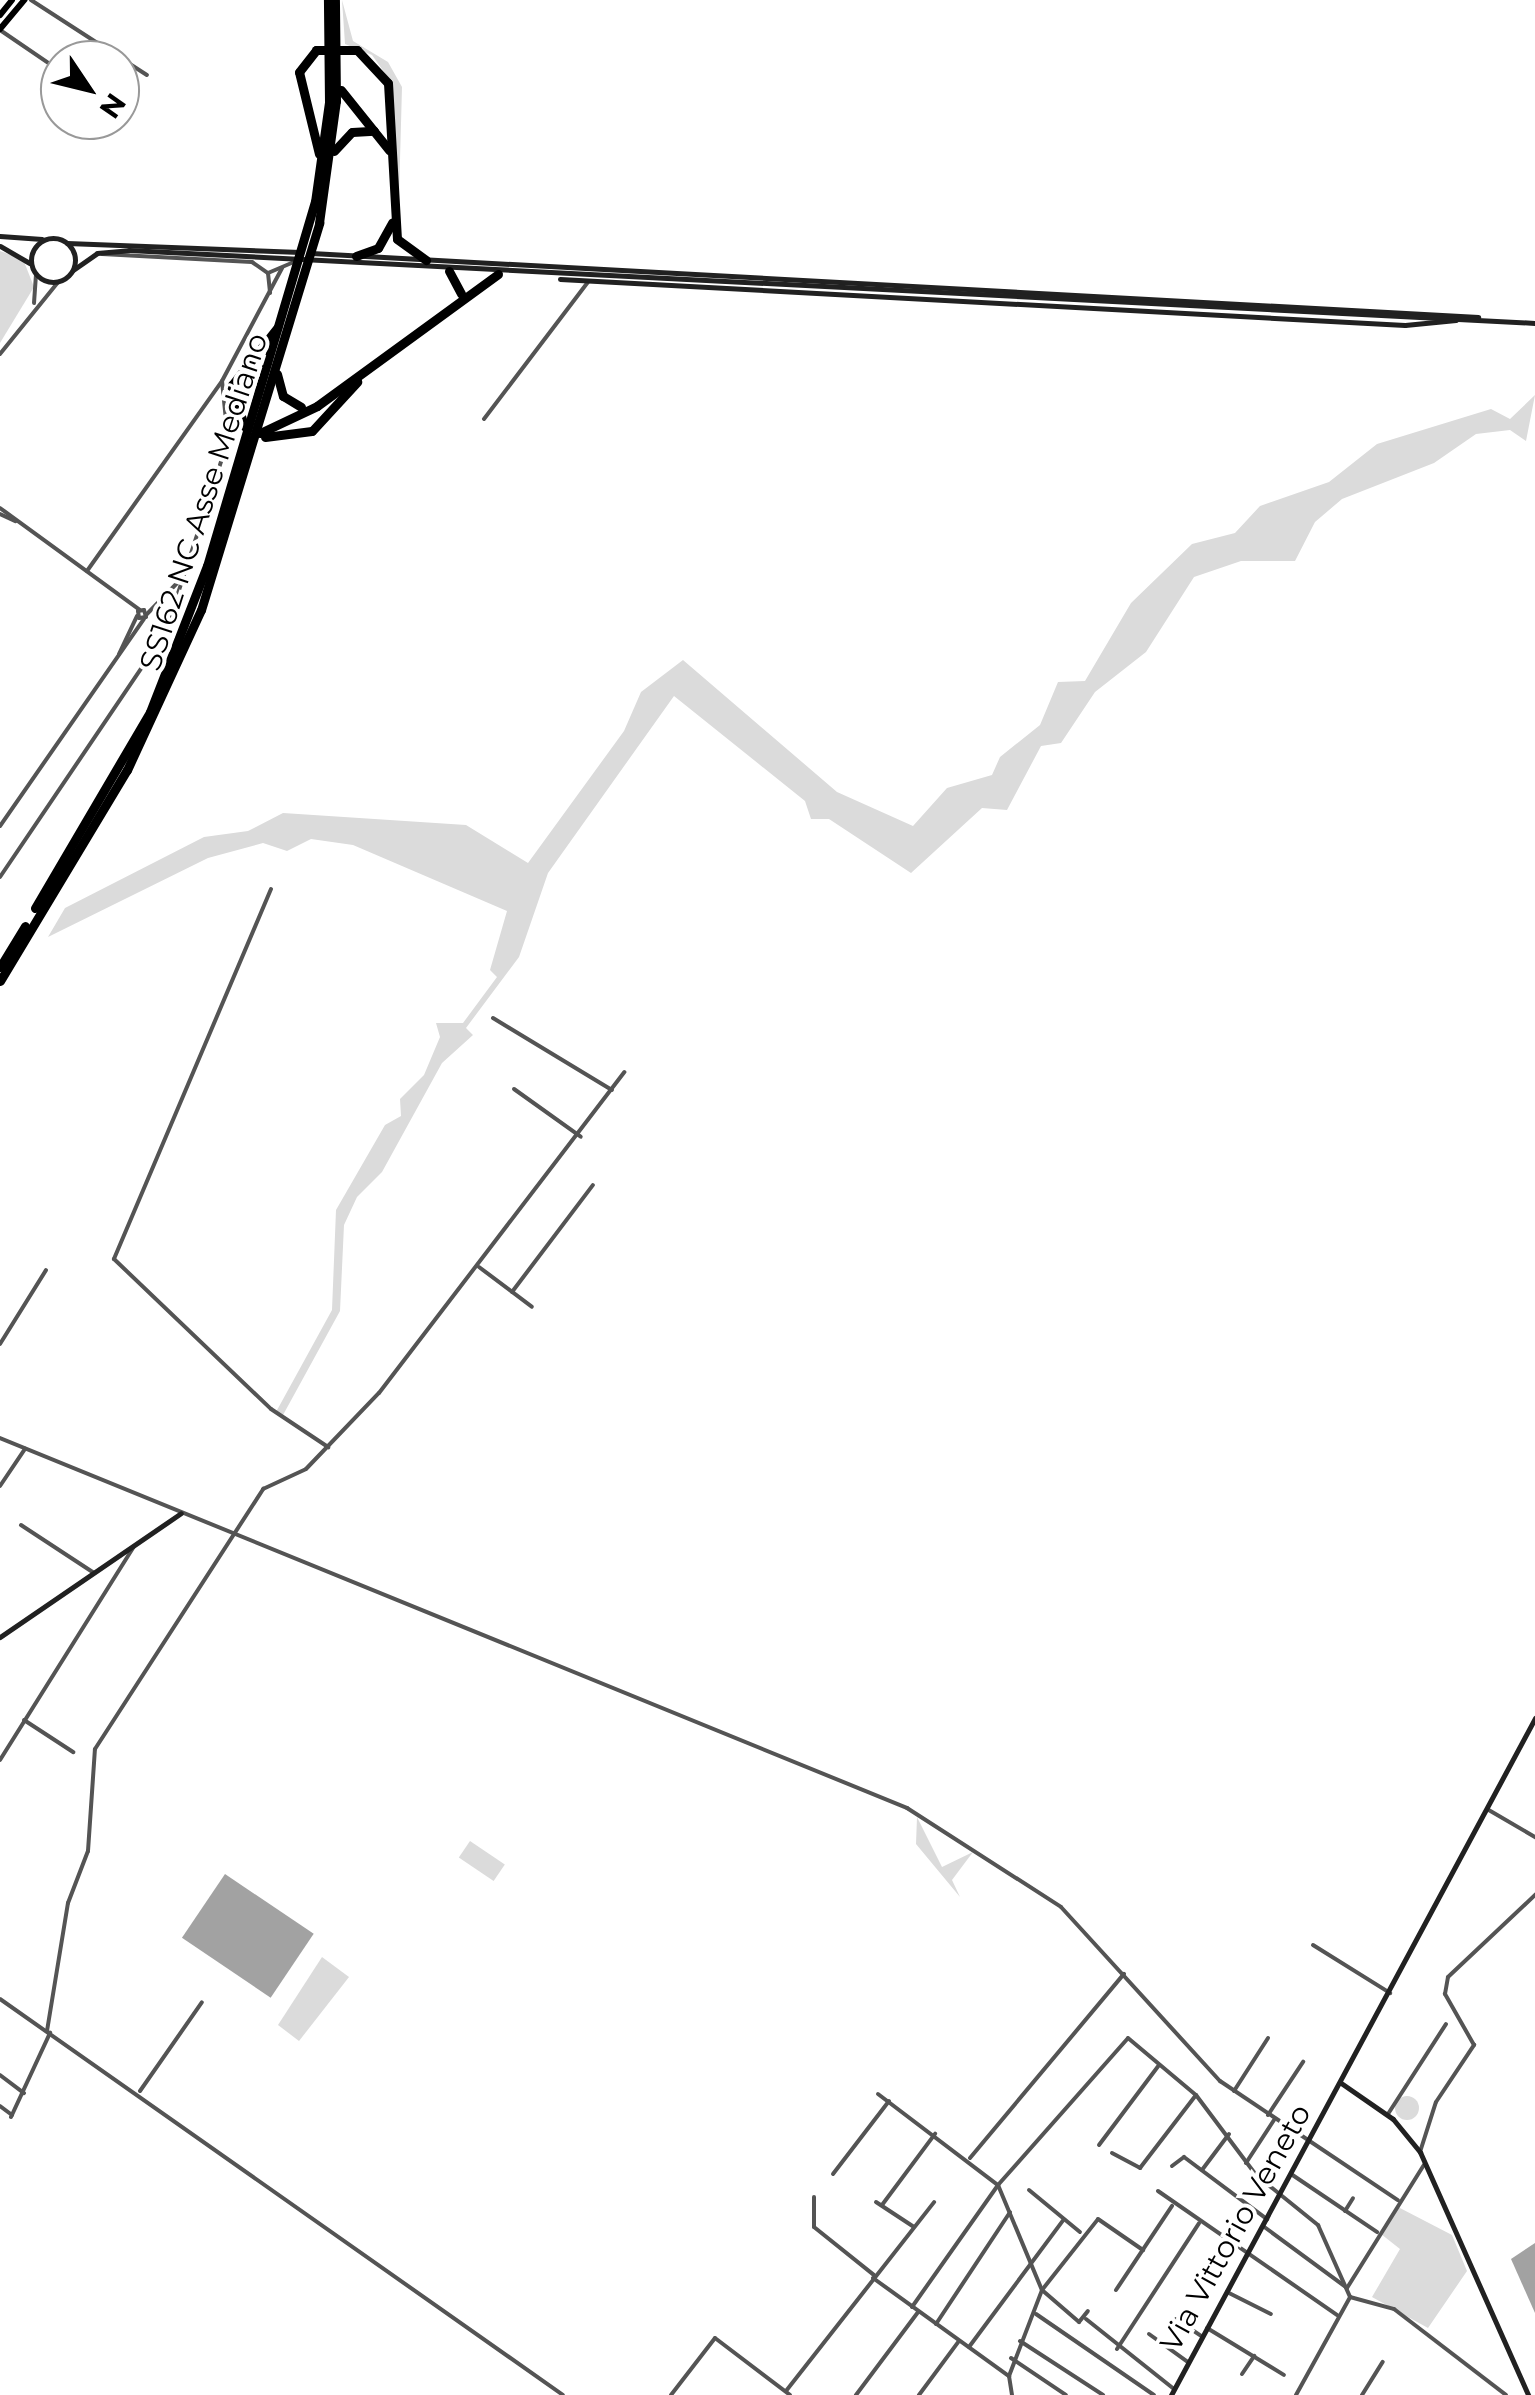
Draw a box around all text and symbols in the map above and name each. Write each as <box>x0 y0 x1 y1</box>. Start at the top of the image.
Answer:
north arrow <box>40 40 140 140</box>
text: N <box>93 87 133 125</box>
street label: SS162 NC Asse Mediano <box>132 329 276 675</box>
street label: Via Vittorio Veneto <box>1153 2098 1319 2358</box>

